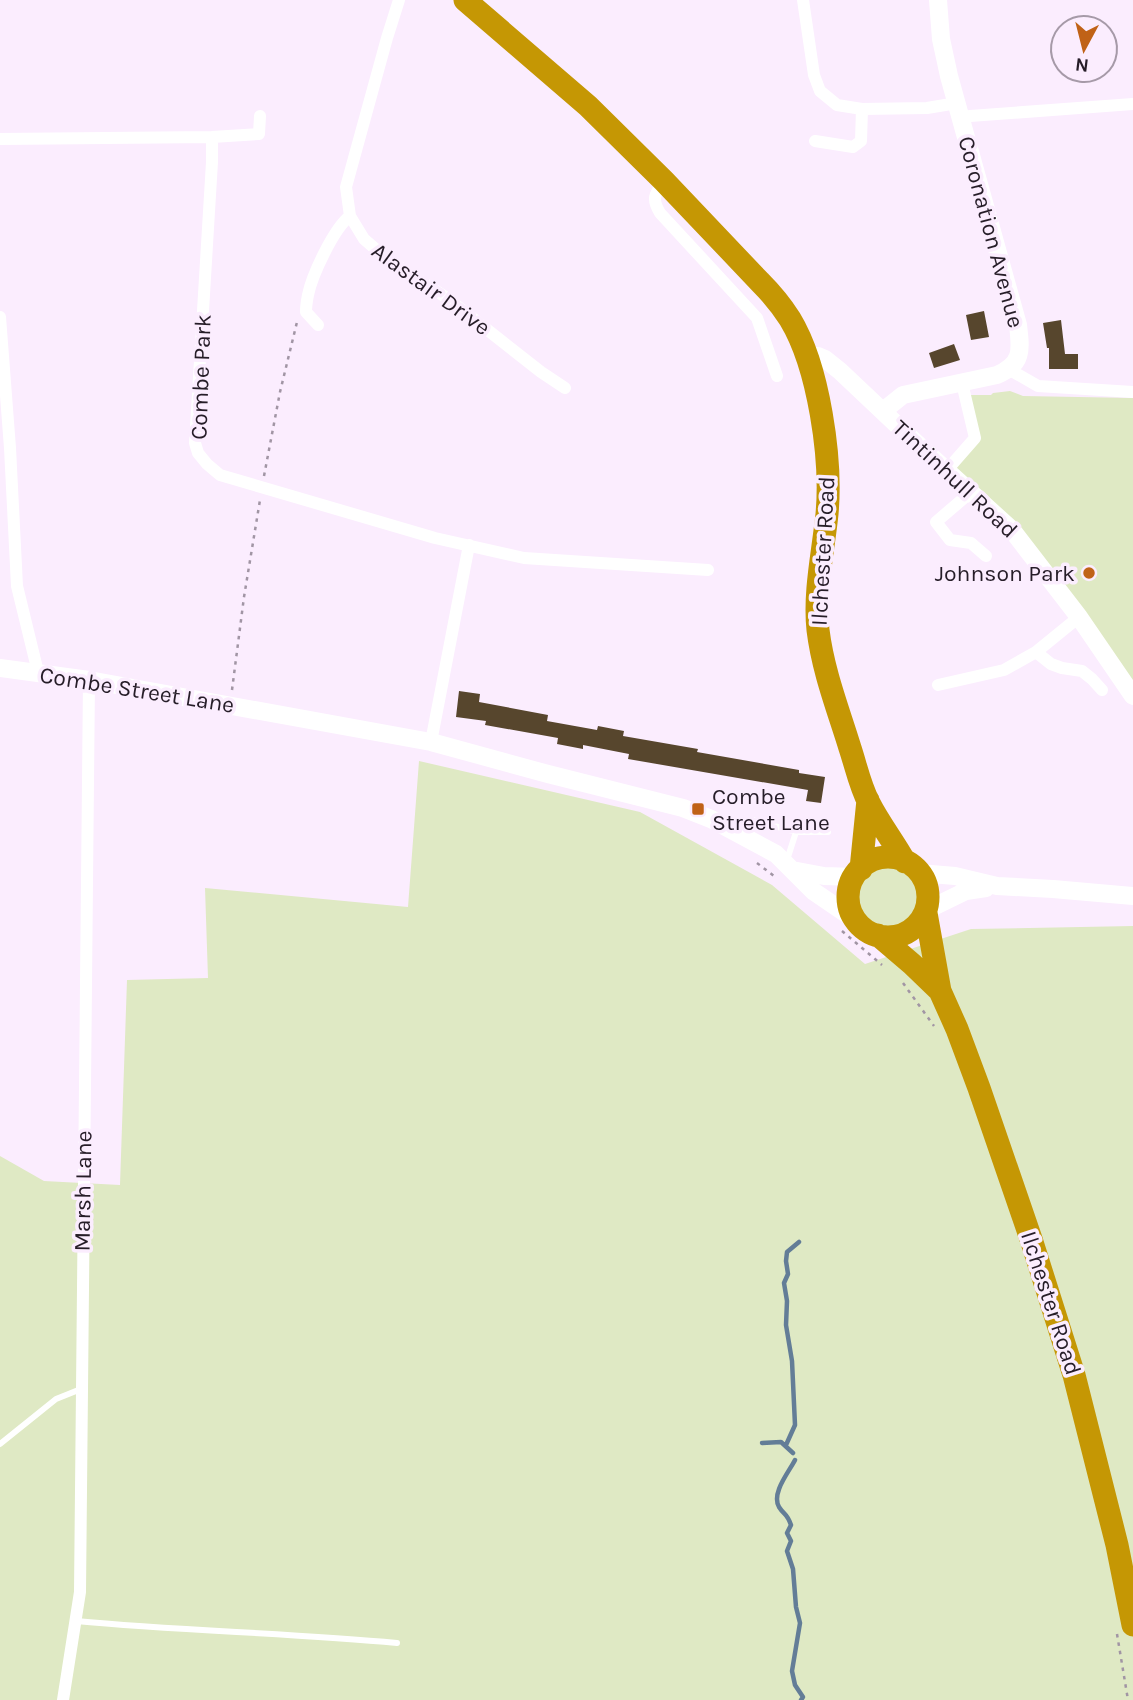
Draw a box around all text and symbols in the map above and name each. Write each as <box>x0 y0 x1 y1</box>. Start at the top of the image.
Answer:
north arrow <box>1049 14 1119 84</box>
text: N <box>1074 53 1090 77</box>
street label: Coronation Avenue <box>952 133 1030 331</box>
street label: Alastair Drive <box>366 237 496 341</box>
street label: Combe Park <box>185 314 217 440</box>
street label: Tintinhull Road <box>887 414 1023 544</box>
street label: Ilchester Road <box>806 476 840 626</box>
place label: Johnson Park <box>935 560 1075 587</box>
marker: Johnson Park <box>1081 565 1097 581</box>
street label: Combe Street Lane <box>38 661 236 719</box>
place label: Combe Street Lane <box>712 783 830 836</box>
marker: Combe Street Lane <box>690 801 706 817</box>
street label: Marsh Lane <box>68 1130 98 1252</box>
street label: Ilchester Road <box>1015 1228 1087 1378</box>

